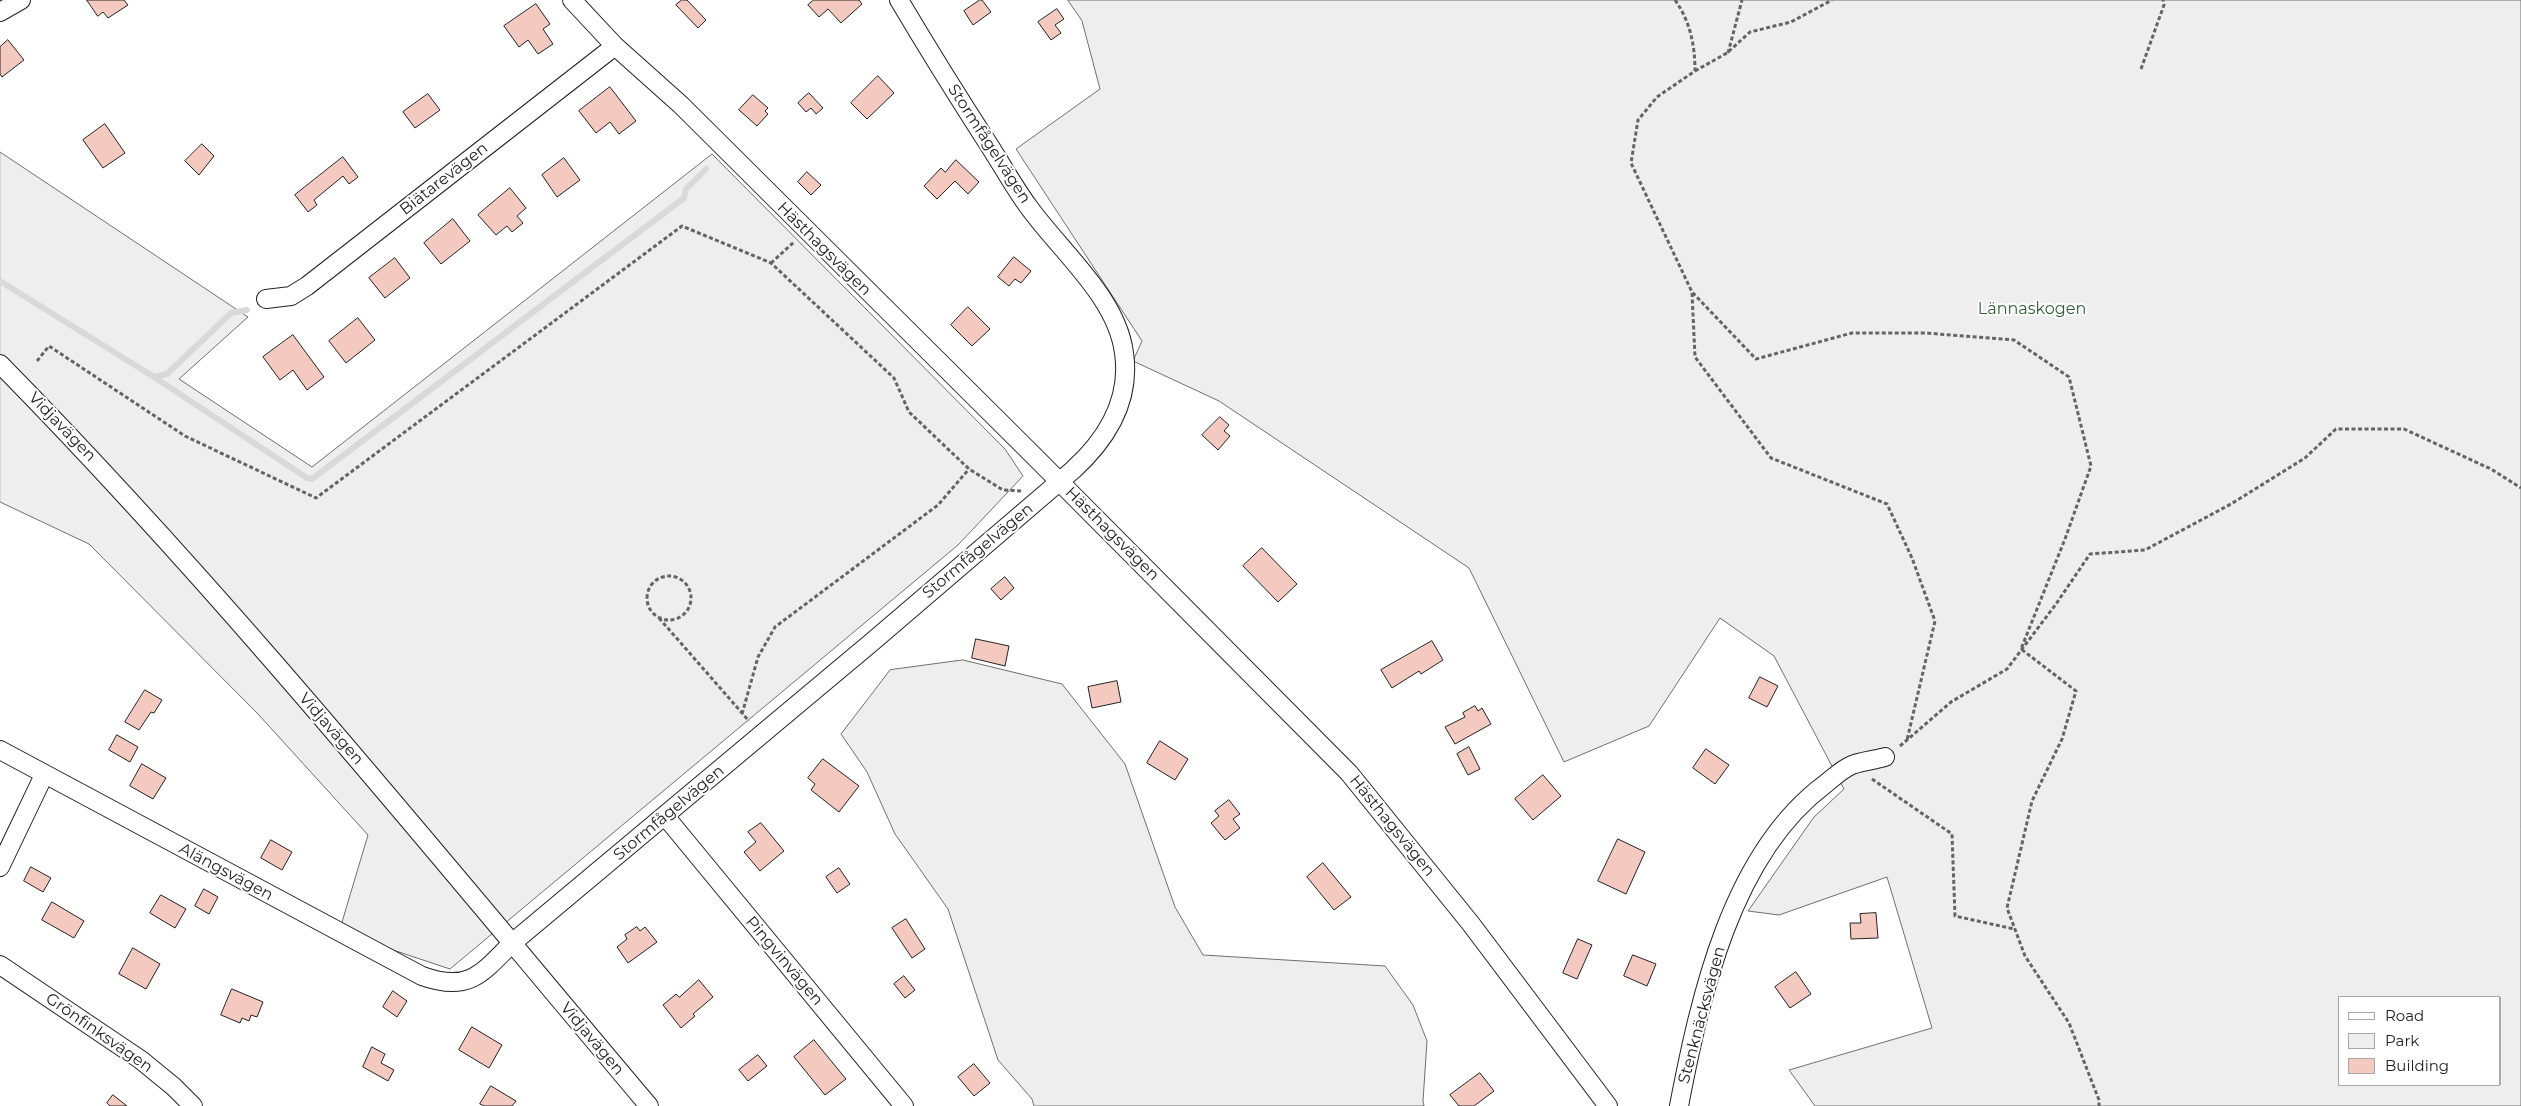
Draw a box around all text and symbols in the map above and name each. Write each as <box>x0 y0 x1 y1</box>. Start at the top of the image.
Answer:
street label: Stormfågelvägen <box>943 81 1035 207</box>
street label: Biätarevägen <box>396 139 492 219</box>
street label: Hästhagsvägen <box>773 198 875 300</box>
park label: Lännaskogen <box>1978 299 2086 319</box>
street label: Vidjavägen <box>24 388 100 466</box>
street label: Hästhagsvägen <box>1061 483 1163 585</box>
street label: Stormfågelvägen <box>919 499 1037 603</box>
street label: Vidjavägen <box>295 689 367 769</box>
street label: Stormfågelvägen <box>610 761 728 865</box>
street label: Hästhagsvägen <box>1345 771 1439 881</box>
street label: Alängsvägen <box>176 839 276 905</box>
street label: Pingvinvägen <box>741 913 827 1009</box>
street label: Stenknäcksvägen <box>1674 944 1730 1086</box>
street label: Grönfinksvägen <box>42 989 156 1077</box>
legend <box>2338 996 2501 1086</box>
street label: Vidjavägen <box>556 999 628 1079</box>
text: Road <box>2385 1006 2424 1025</box>
text: Park <box>2385 1031 2419 1050</box>
text: Building <box>2385 1056 2449 1075</box>

